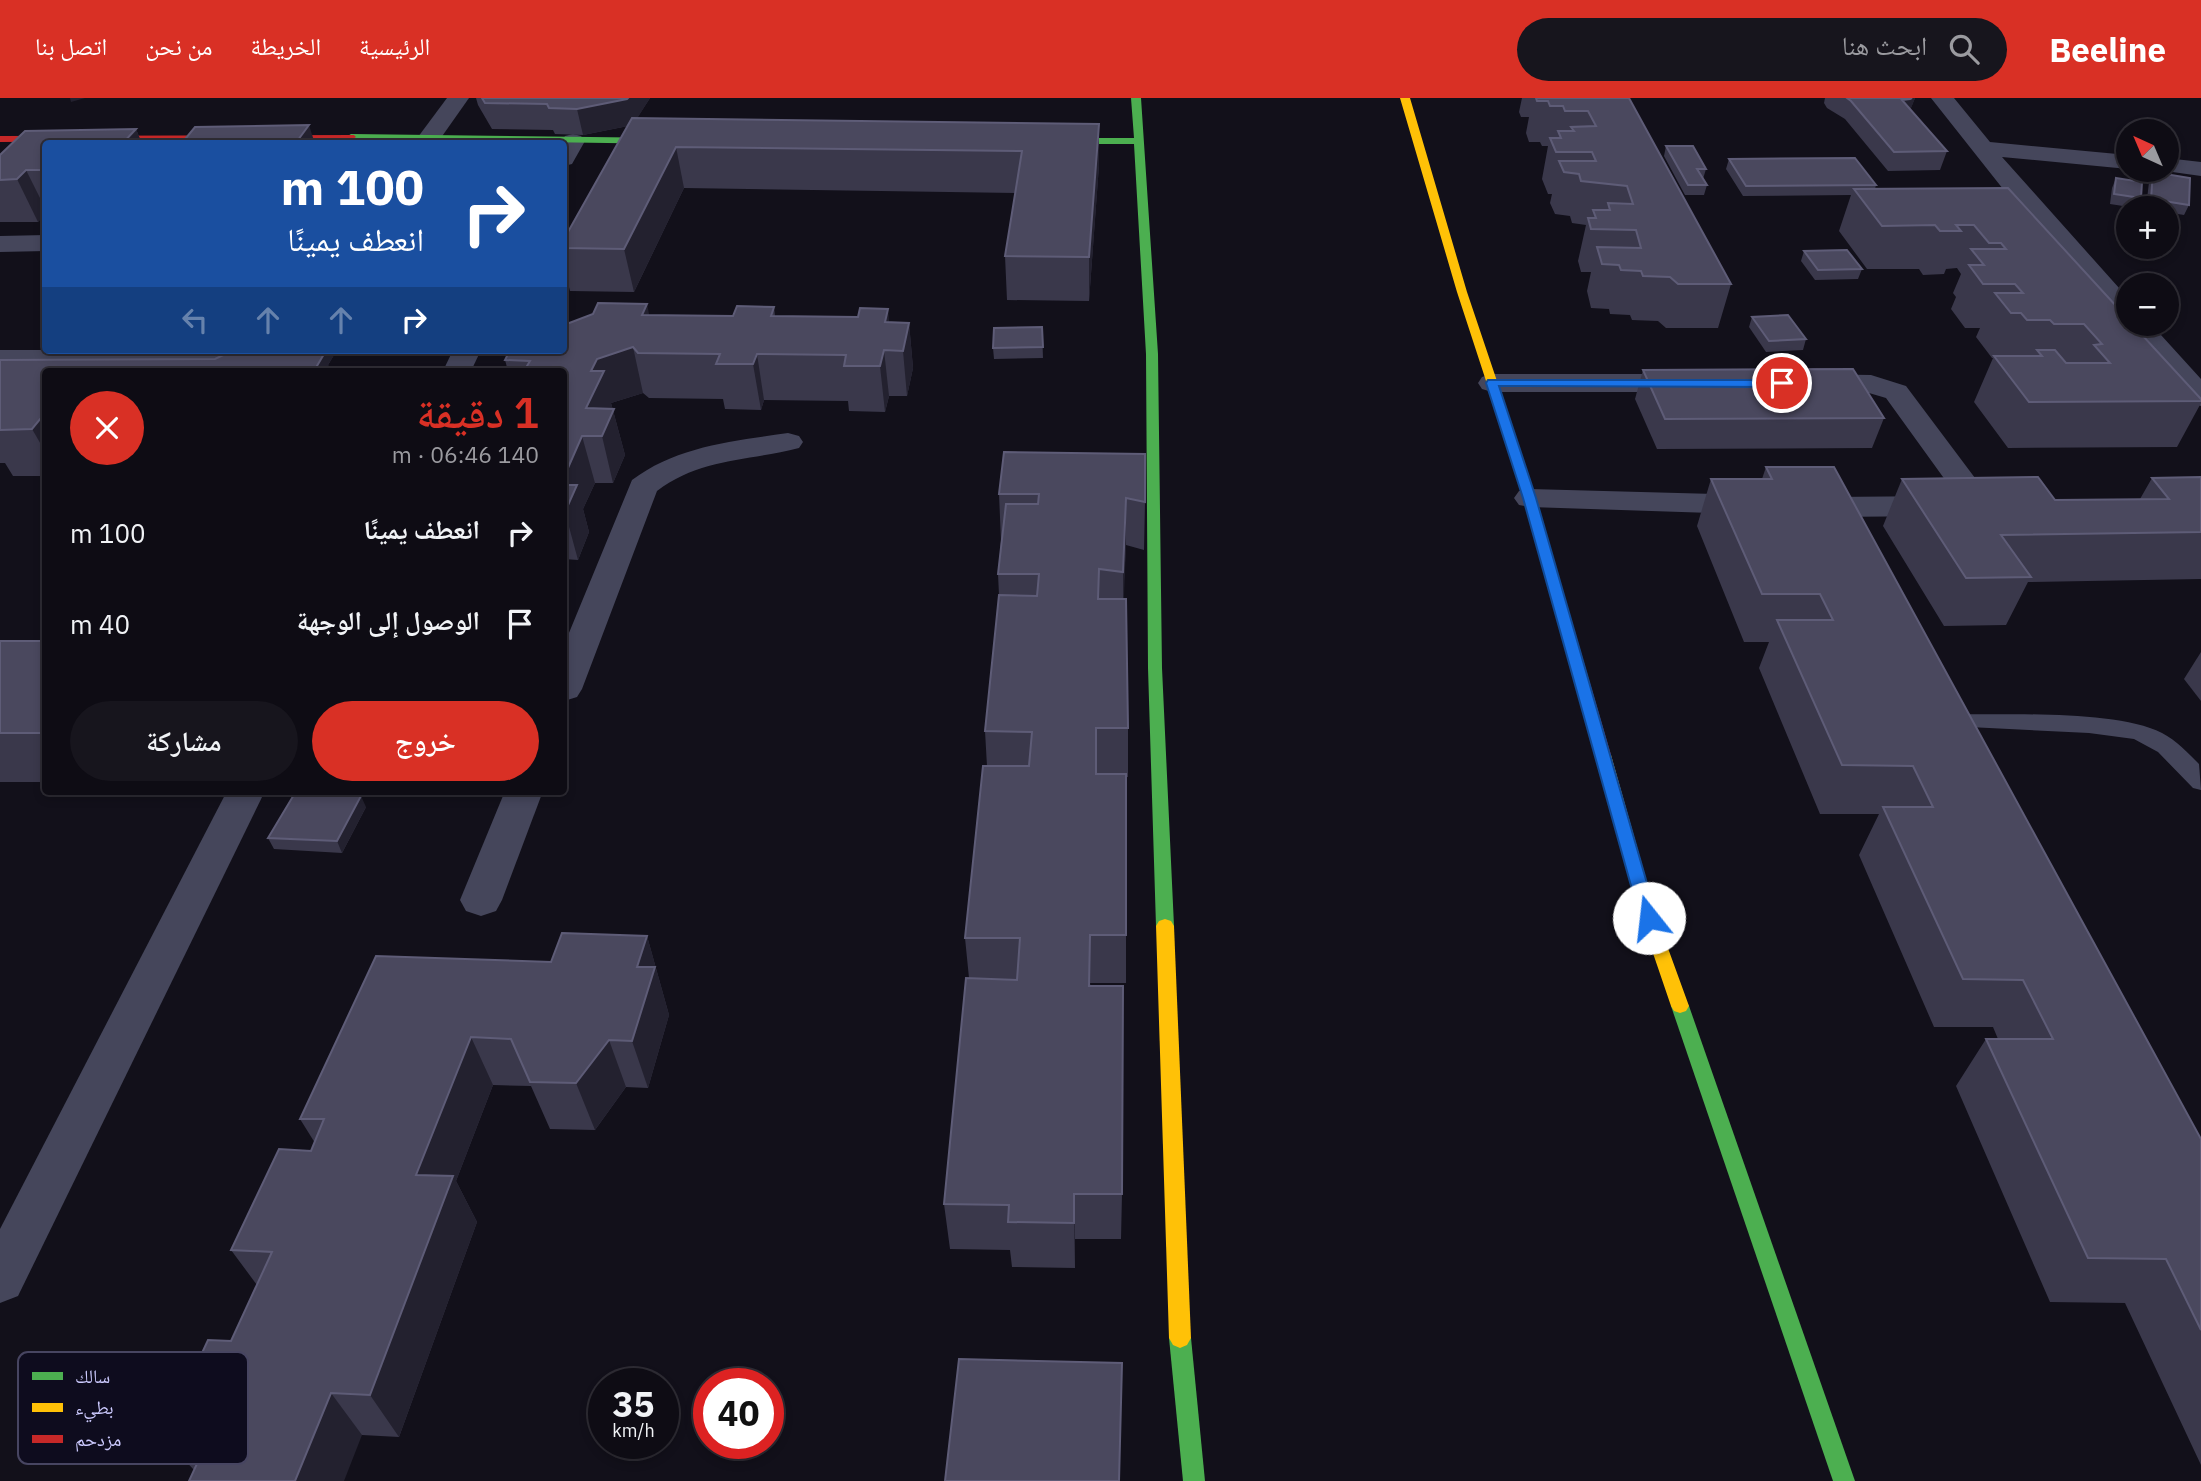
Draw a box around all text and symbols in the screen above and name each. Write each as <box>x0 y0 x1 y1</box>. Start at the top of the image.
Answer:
search box <box>1517 18 2007 81</box>
text: ابحث هنا <box>1842 28 1927 62</box>
text: Beeline <box>2049 28 2166 71</box>
text: اتصل بنا <box>35 30 107 62</box>
text: من نحن <box>145 30 212 62</box>
text: الخريطة <box>250 30 321 62</box>
text: الرئيسية <box>359 30 430 62</box>
icon: search <box>1945 30 1983 68</box>
north arrow <box>2116 119 2179 182</box>
map controls <box>2116 119 2179 336</box>
text: 100 m <box>280 155 424 218</box>
icon: right <box>448 168 539 259</box>
button: + <box>2116 196 2179 259</box>
text: انعطف يمينًا <box>287 218 424 260</box>
button: − <box>2116 273 2179 336</box>
icon: left <box>176 301 214 339</box>
icon: ahead <box>249 301 287 339</box>
icon: ahead <box>322 301 360 339</box>
icon: right <box>395 301 433 339</box>
pin <box>1752 353 1812 413</box>
icon: arrive <box>1763 364 1801 402</box>
text: 1 دقيقة <box>417 385 539 440</box>
button: close <box>70 391 144 465</box>
text: 140 m · 06:46 <box>392 439 539 469</box>
text: انعطف يمينًا <box>364 512 480 546</box>
icon: right <box>501 514 539 552</box>
text: 100 m <box>70 516 146 550</box>
text: الوصول إلى الوجهة <box>297 603 480 637</box>
icon: arrive <box>501 605 539 643</box>
text: 40 m <box>70 607 130 641</box>
button: مشاركة <box>70 701 298 781</box>
button: خروج <box>312 701 539 781</box>
position arrow <box>1612 881 1686 955</box>
legend <box>18 1352 248 1464</box>
text: سالك <box>75 1364 110 1388</box>
speed limit sign: 40 <box>693 1368 784 1459</box>
text: 35 <box>612 1381 655 1427</box>
text: بطيء <box>75 1395 114 1423</box>
text: km/h <box>612 1419 655 1442</box>
text: مزدحم <box>75 1427 121 1452</box>

